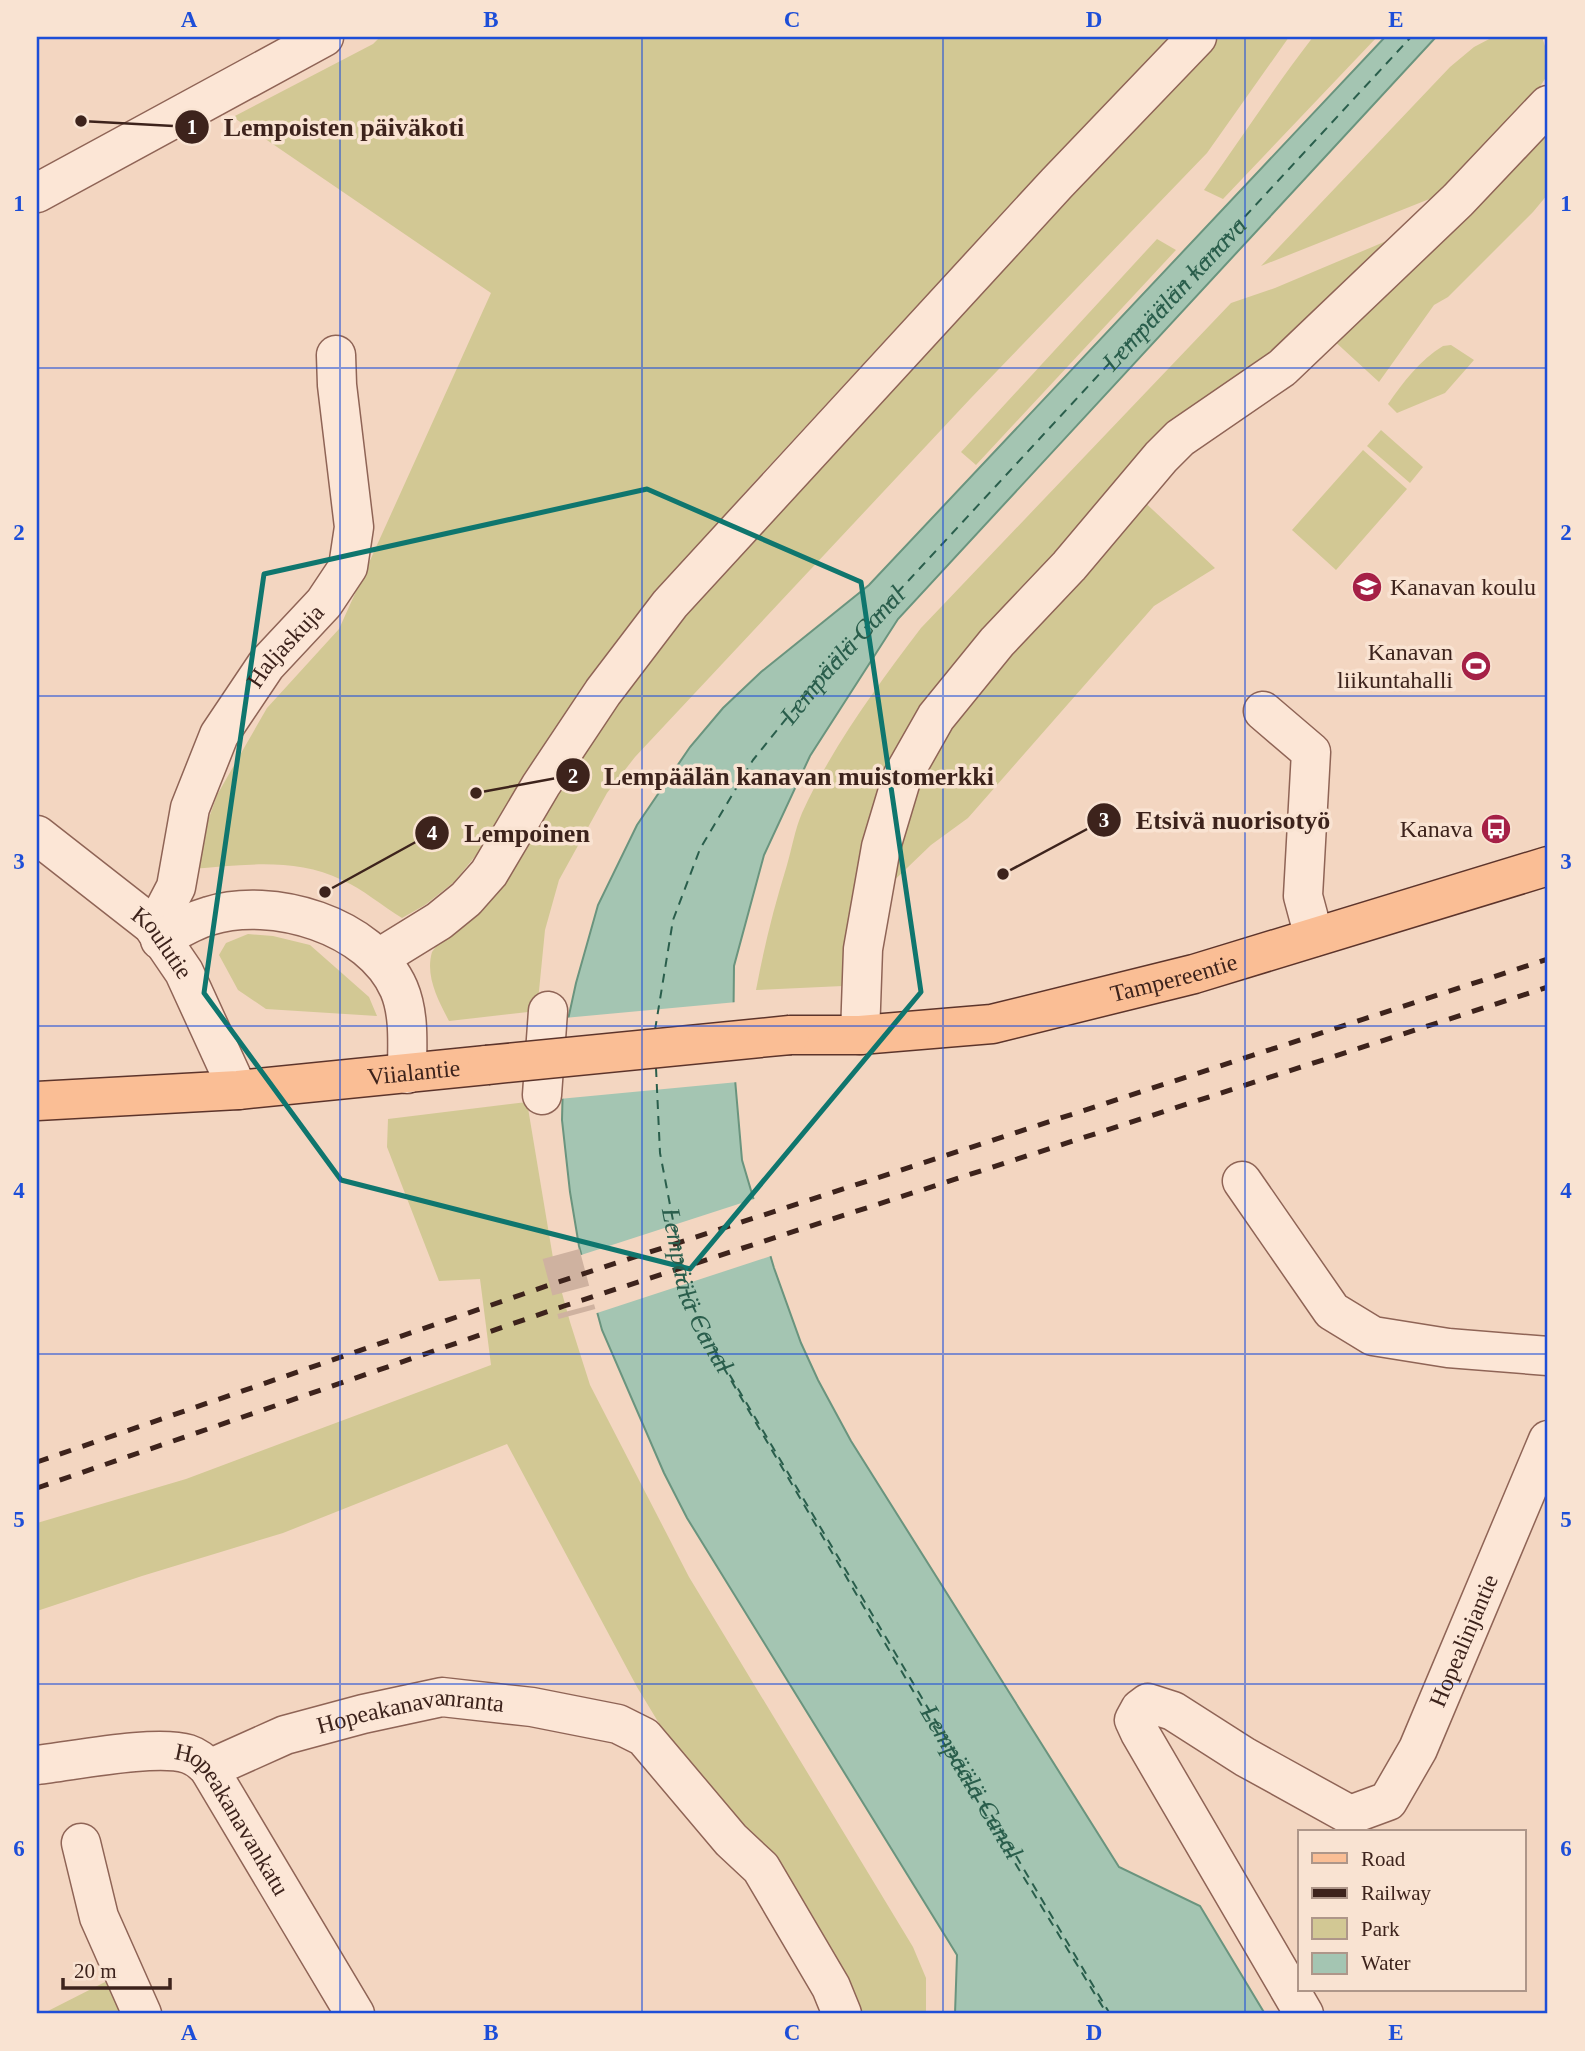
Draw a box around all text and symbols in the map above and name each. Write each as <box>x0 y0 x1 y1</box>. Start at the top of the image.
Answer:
text: A <box>181 7 198 32</box>
text: B <box>483 7 499 32</box>
text: C <box>784 7 800 32</box>
text: D <box>1086 7 1102 32</box>
text: E <box>1388 7 1404 32</box>
callout: Lempoisten päiväkoti <box>175 103 478 150</box>
text: Lempoisten päiväkoti <box>224 113 464 142</box>
text: 1 <box>187 115 197 139</box>
text: 1 <box>13 191 25 216</box>
text: 1 <box>1560 191 1572 216</box>
water label: Lempäälän kanava <box>1095 210 1252 377</box>
text: 2 <box>13 520 25 545</box>
text: 2 <box>1560 520 1572 545</box>
school or university icon: Kanavan koulu <box>1350 570 1384 604</box>
place label: Kanavan koulu <box>1390 574 1536 600</box>
water label: Lempäälä Canal <box>773 580 911 730</box>
street label: Haljaskuja <box>242 599 329 693</box>
place label: Kanavan liikuntahalli <box>1337 639 1453 693</box>
sports icon: Kanavan liikuntahalli <box>1459 649 1493 683</box>
callout: Lempäälän kanavan muistomerkki <box>555 752 1008 799</box>
text: Lempäälän kanavan muistomerkki <box>604 762 994 791</box>
text: 2 <box>568 764 578 788</box>
callout: Etsivä nuorisotyö <box>1087 796 1344 843</box>
text: Etsivä nuorisotyö <box>1136 806 1330 835</box>
text: 3 <box>1099 808 1109 832</box>
callout: Lempoinen <box>415 809 604 856</box>
bus stop icon: Kanava <box>1479 812 1513 846</box>
place label: Kanava <box>1400 816 1473 842</box>
text: Lempoinen <box>464 819 590 848</box>
text: 4 <box>427 821 438 845</box>
text: 3 <box>13 849 25 874</box>
text: 3 <box>1560 849 1572 874</box>
street label: Koulutie <box>127 901 198 984</box>
street label: Tampereentie <box>1108 949 1240 1007</box>
street label: Viialantie <box>366 1055 461 1090</box>
text: 4 <box>13 1178 25 1203</box>
text: 4 <box>1560 1178 1572 1203</box>
water label: Lempäälä Canal <box>656 1204 740 1378</box>
text: 5 <box>13 1507 25 1532</box>
text: 5 <box>1560 1507 1572 1532</box>
street label: Hopealinjantie <box>1424 1570 1503 1711</box>
street label: Hopeakanavanranta <box>314 1684 506 1739</box>
water label: Lempäälä Canal <box>915 1699 1029 1864</box>
street label: Hopeakanavankatu <box>173 1738 294 1900</box>
legend <box>1298 1830 1526 1992</box>
text: 6 <box>13 1836 25 1861</box>
text: 6 <box>1560 1836 1572 1861</box>
text: Road <box>1361 1847 1406 1871</box>
text: Railway <box>1361 1881 1431 1905</box>
text: Park <box>1361 1917 1400 1941</box>
scale bar <box>63 1946 170 1990</box>
text: Water <box>1361 1951 1411 1975</box>
text: 20 m <box>74 1959 117 1983</box>
text: A <box>181 2020 198 2045</box>
text: B <box>483 2020 499 2045</box>
text: C <box>784 2020 800 2045</box>
text: D <box>1086 2020 1102 2045</box>
text: E <box>1388 2020 1404 2045</box>

